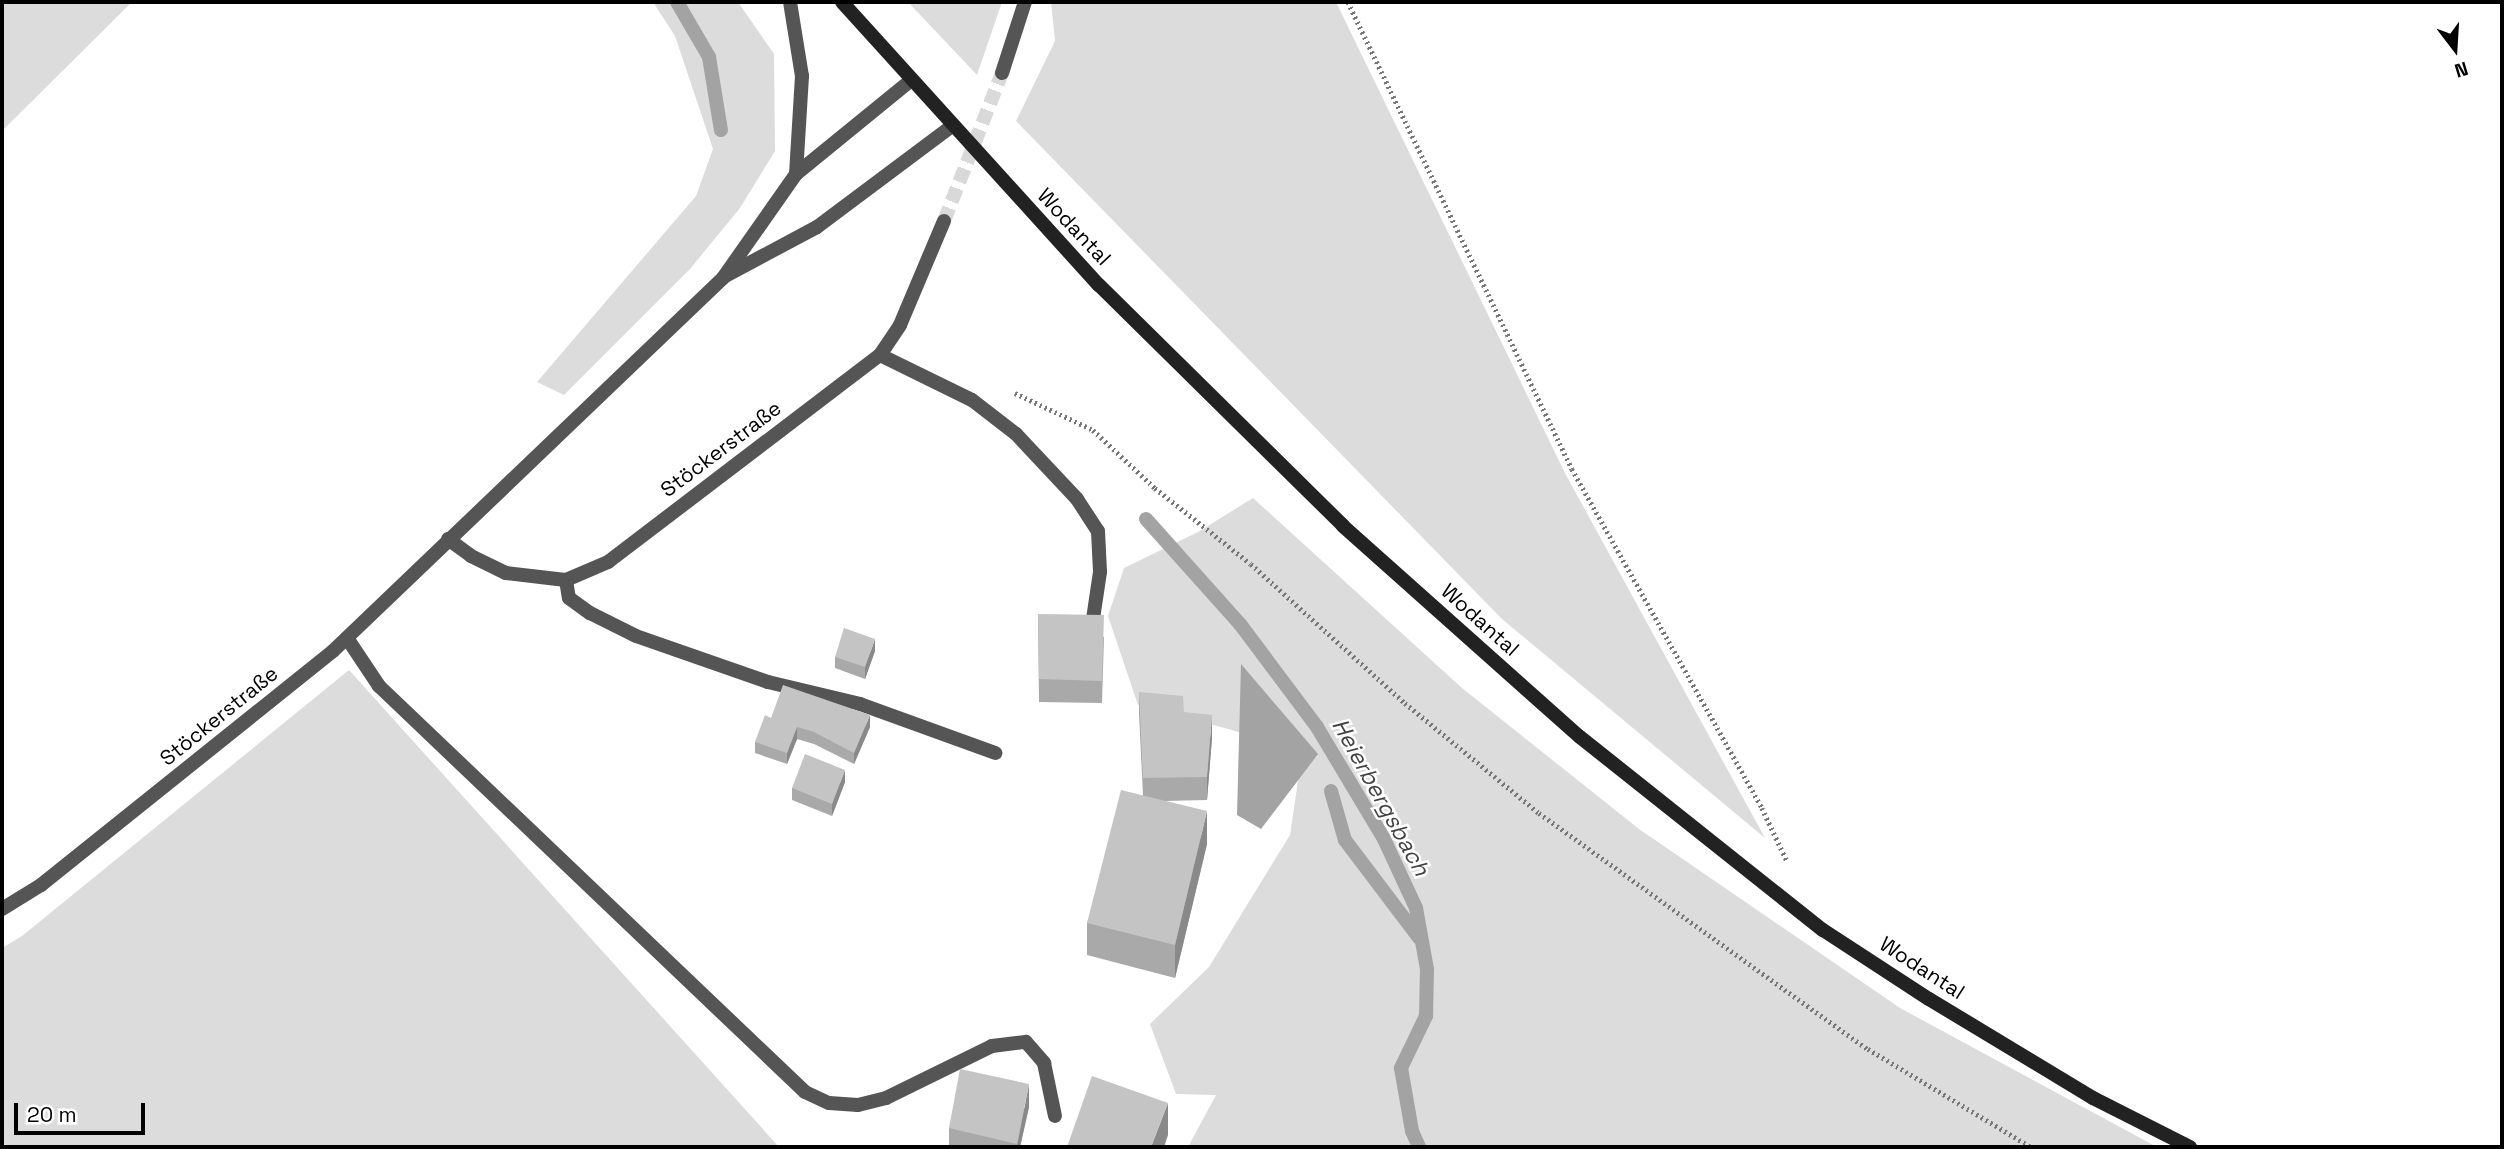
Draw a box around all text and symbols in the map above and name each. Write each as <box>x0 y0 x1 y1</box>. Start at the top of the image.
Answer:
north arrow <box>2420 14 2490 84</box>
text: N <box>2452 56 2471 83</box>
street label: Wodantal <box>1032 183 1116 271</box>
street label: Stöckerstraße <box>656 396 786 502</box>
street label: Wodantal <box>1436 578 1524 662</box>
street label: Stöckerstraße <box>155 661 283 771</box>
water label: Heierbergsbach <box>1326 713 1436 881</box>
street label: Wodantal <box>1875 931 1969 1005</box>
scale bar <box>18 1090 149 1134</box>
text: 20 m <box>27 1101 77 1128</box>

